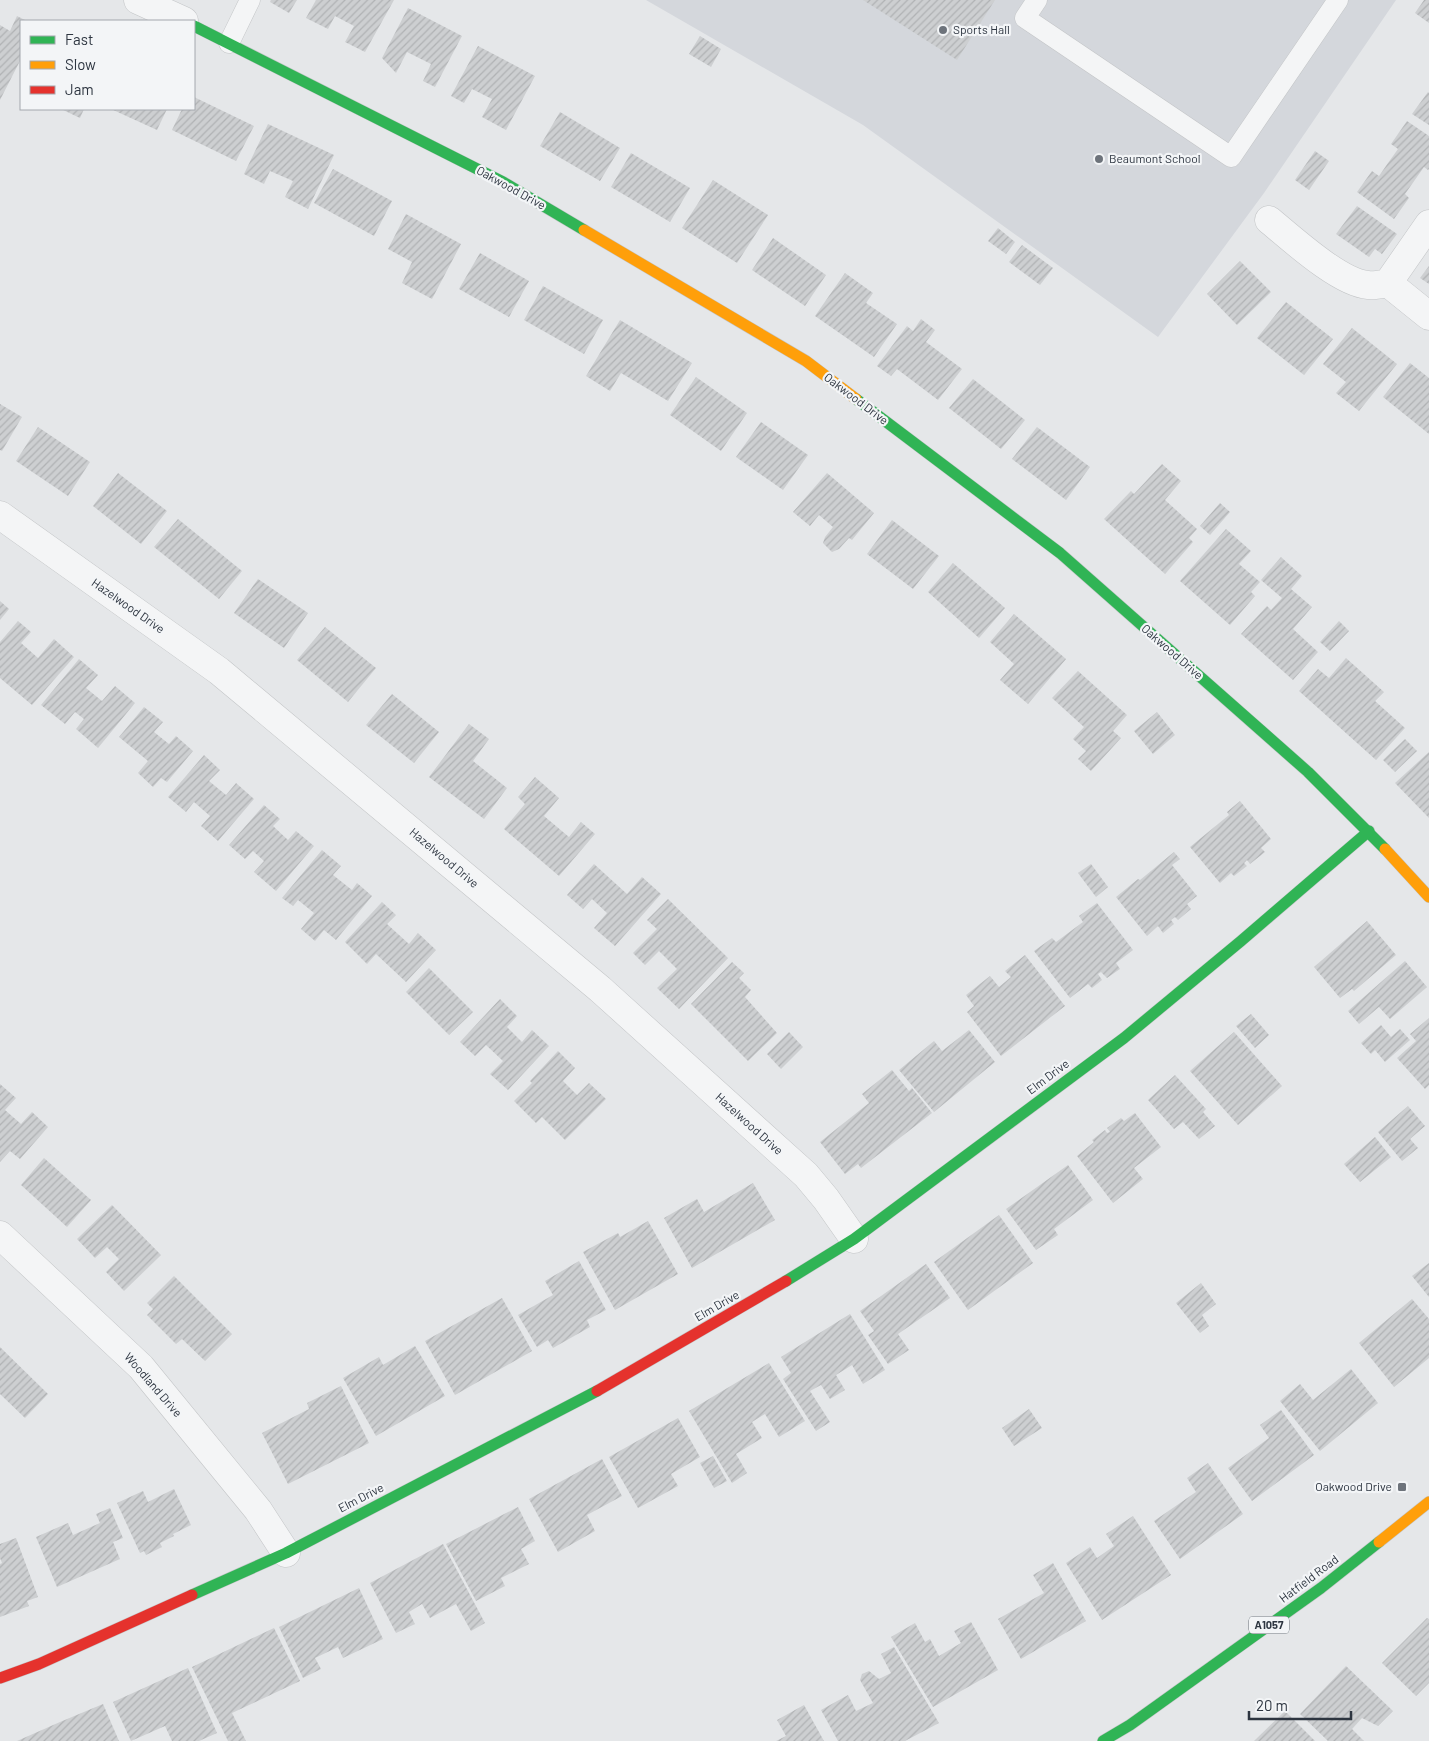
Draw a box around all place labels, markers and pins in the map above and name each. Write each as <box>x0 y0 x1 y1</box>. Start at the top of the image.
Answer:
place label: Sports Hall <box>953 22 1010 36</box>
marker: Sports Hall <box>937 24 949 36</box>
place label: Beaumont School <box>1109 151 1201 165</box>
marker: Beaumont School <box>1093 153 1105 165</box>
place label: Oakwood Drive <box>1315 1479 1392 1493</box>
marker: Oakwood Drive <box>1396 1481 1408 1493</box>

